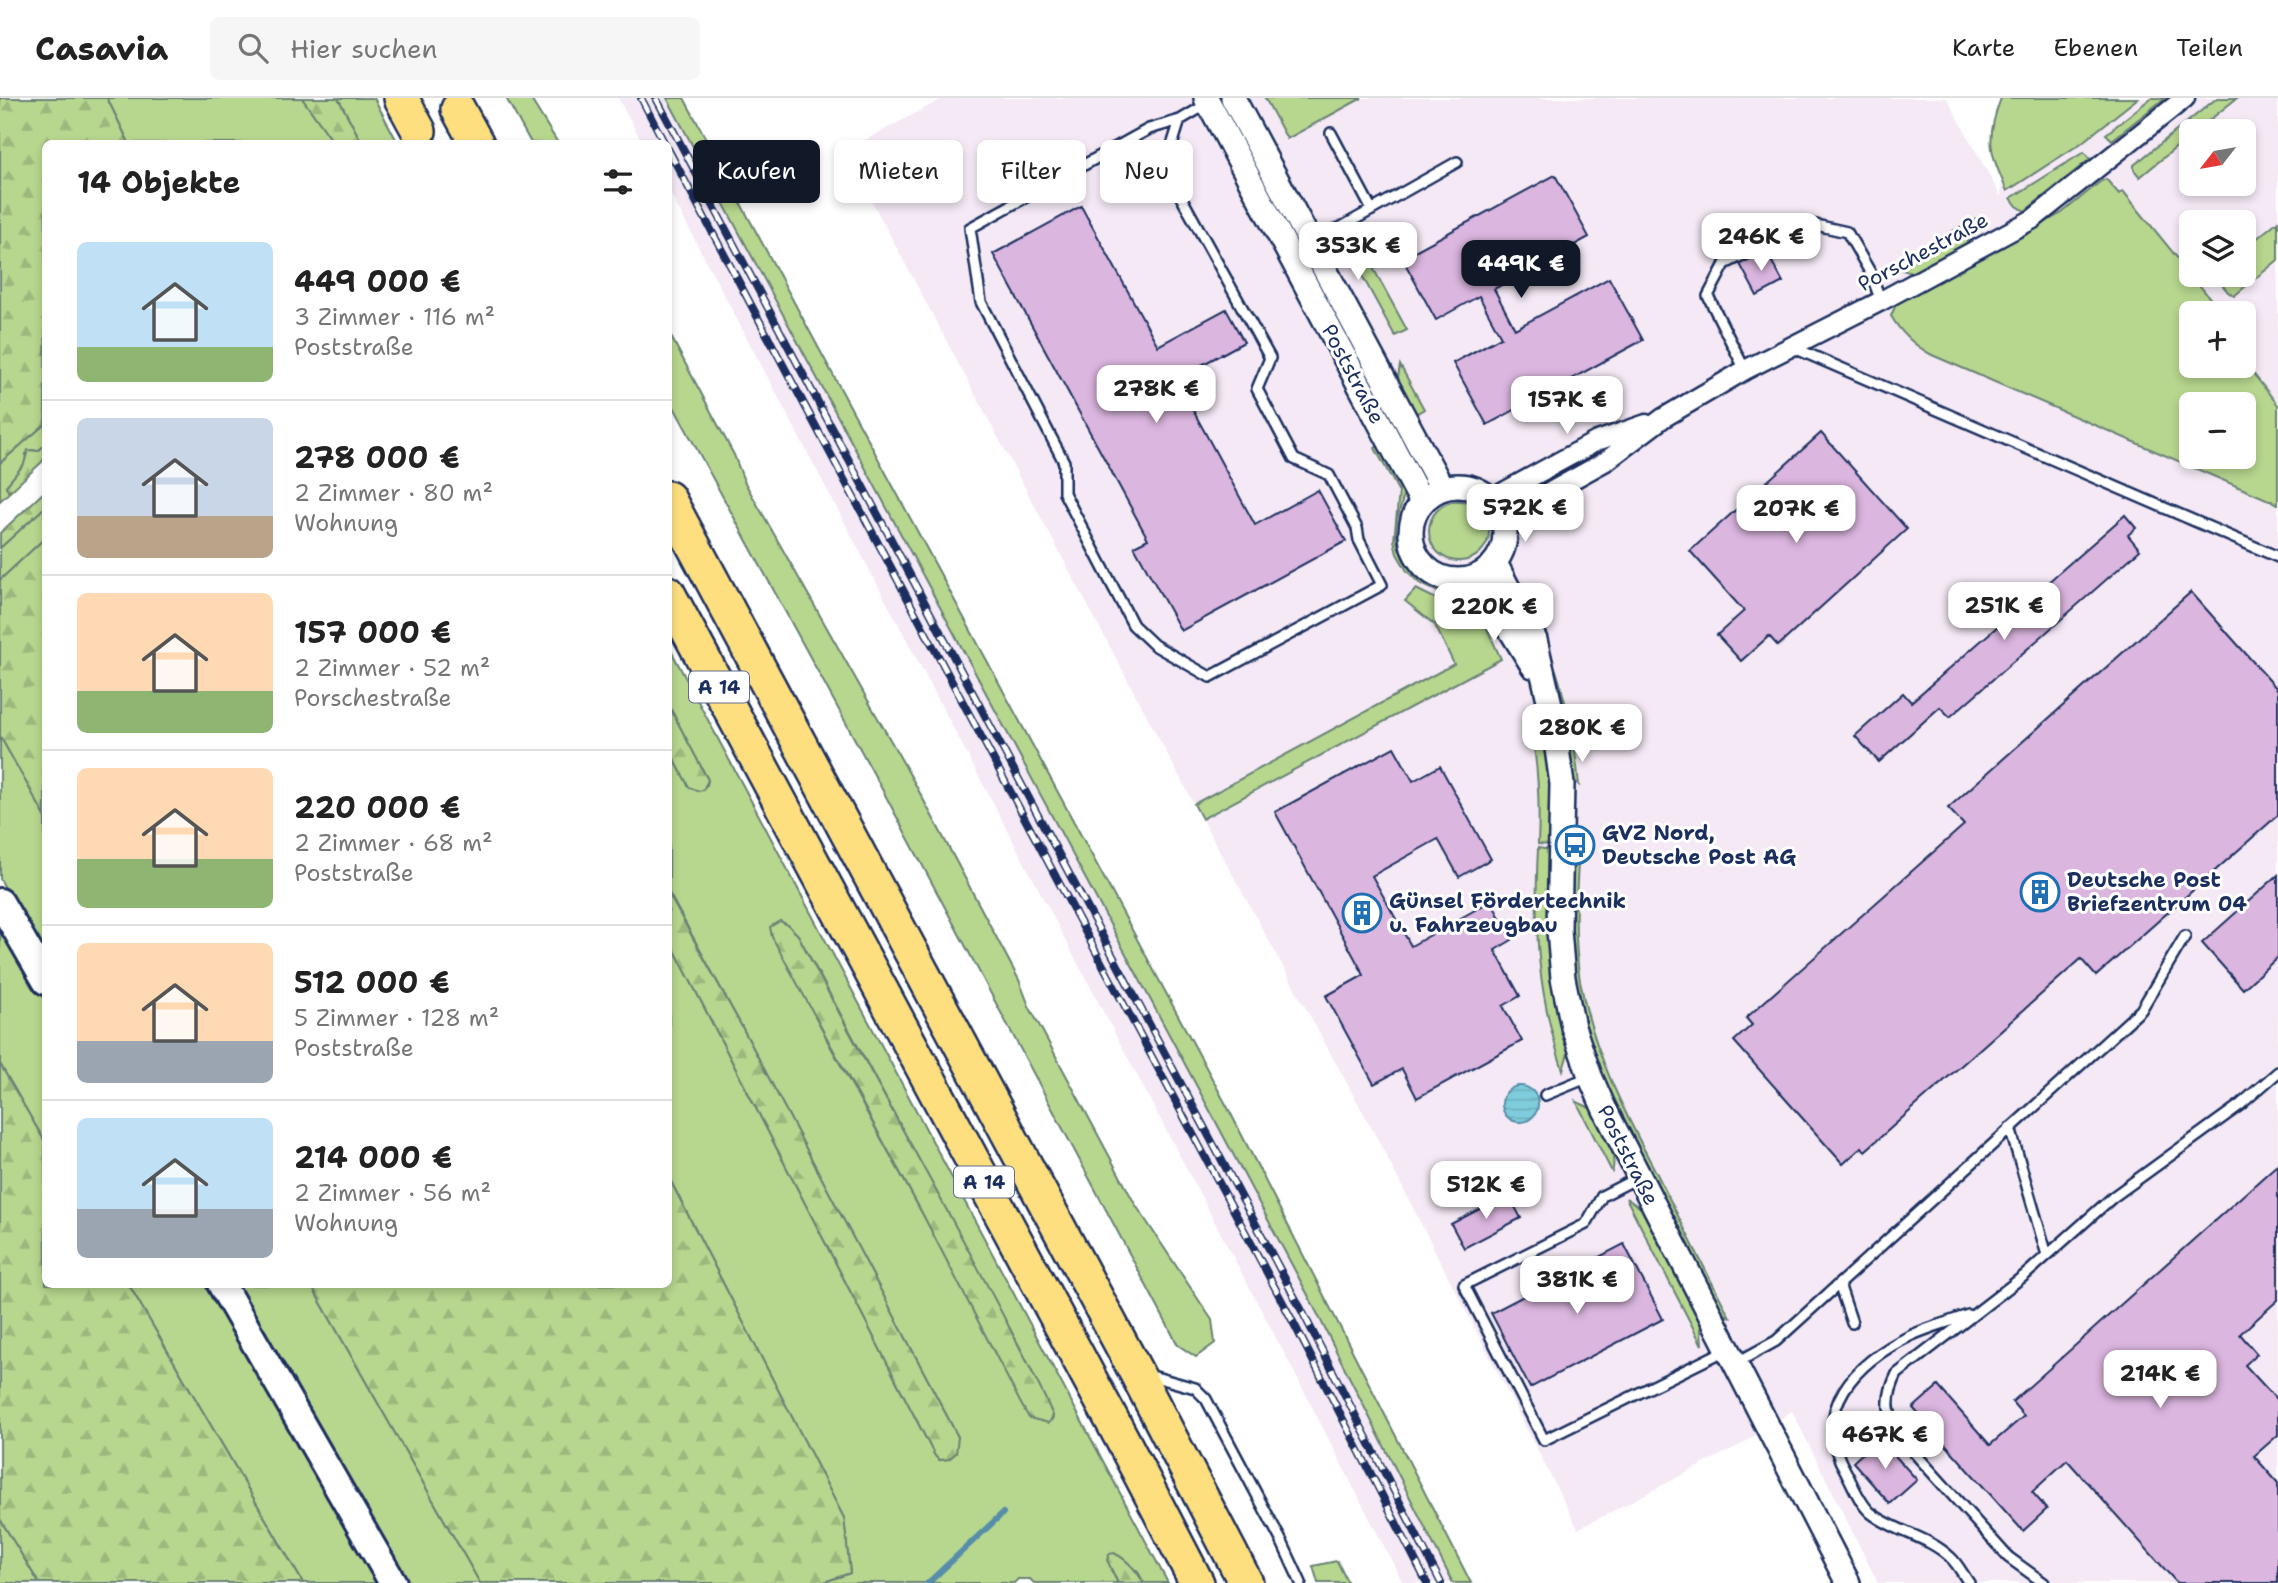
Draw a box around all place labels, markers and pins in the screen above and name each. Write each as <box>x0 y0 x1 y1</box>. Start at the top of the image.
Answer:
pin: 246K € <box>1704 214 1818 273</box>
pin: 353K € <box>1301 222 1415 282</box>
pin: 449K € <box>1464 240 1578 300</box>
pin: 278K € <box>1099 366 1213 425</box>
pin: 157K € <box>1510 376 1624 436</box>
pin: 572K € <box>1468 484 1582 544</box>
pin: 207K € <box>1739 486 1853 545</box>
pin: 251K € <box>1947 582 2061 642</box>
pin: 220K € <box>1437 584 1551 643</box>
pin: 280K € <box>1525 704 1639 764</box>
place label: GVZ Nord, Deutsche Post AG <box>1602 819 1796 871</box>
bus stop icon: GVZ Nord, Deutsche Post AG <box>1554 824 1596 866</box>
place label: Deutsche Post Briefzentrum 04 <box>2067 866 2247 918</box>
building icon: Deutsche Post Briefzentrum 04 <box>2019 871 2061 913</box>
place label: Günsel Fördertechnik u. Fahrzeugbau <box>1389 887 1626 939</box>
building icon: Günsel Fördertechnik u. Fahrzeugbau <box>1341 892 1383 934</box>
pin: 512K € <box>1429 1162 1543 1221</box>
pin: 381K € <box>1520 1256 1634 1316</box>
pin: 214K € <box>2103 1350 2217 1410</box>
pin: 467K € <box>1828 1412 1942 1471</box>

